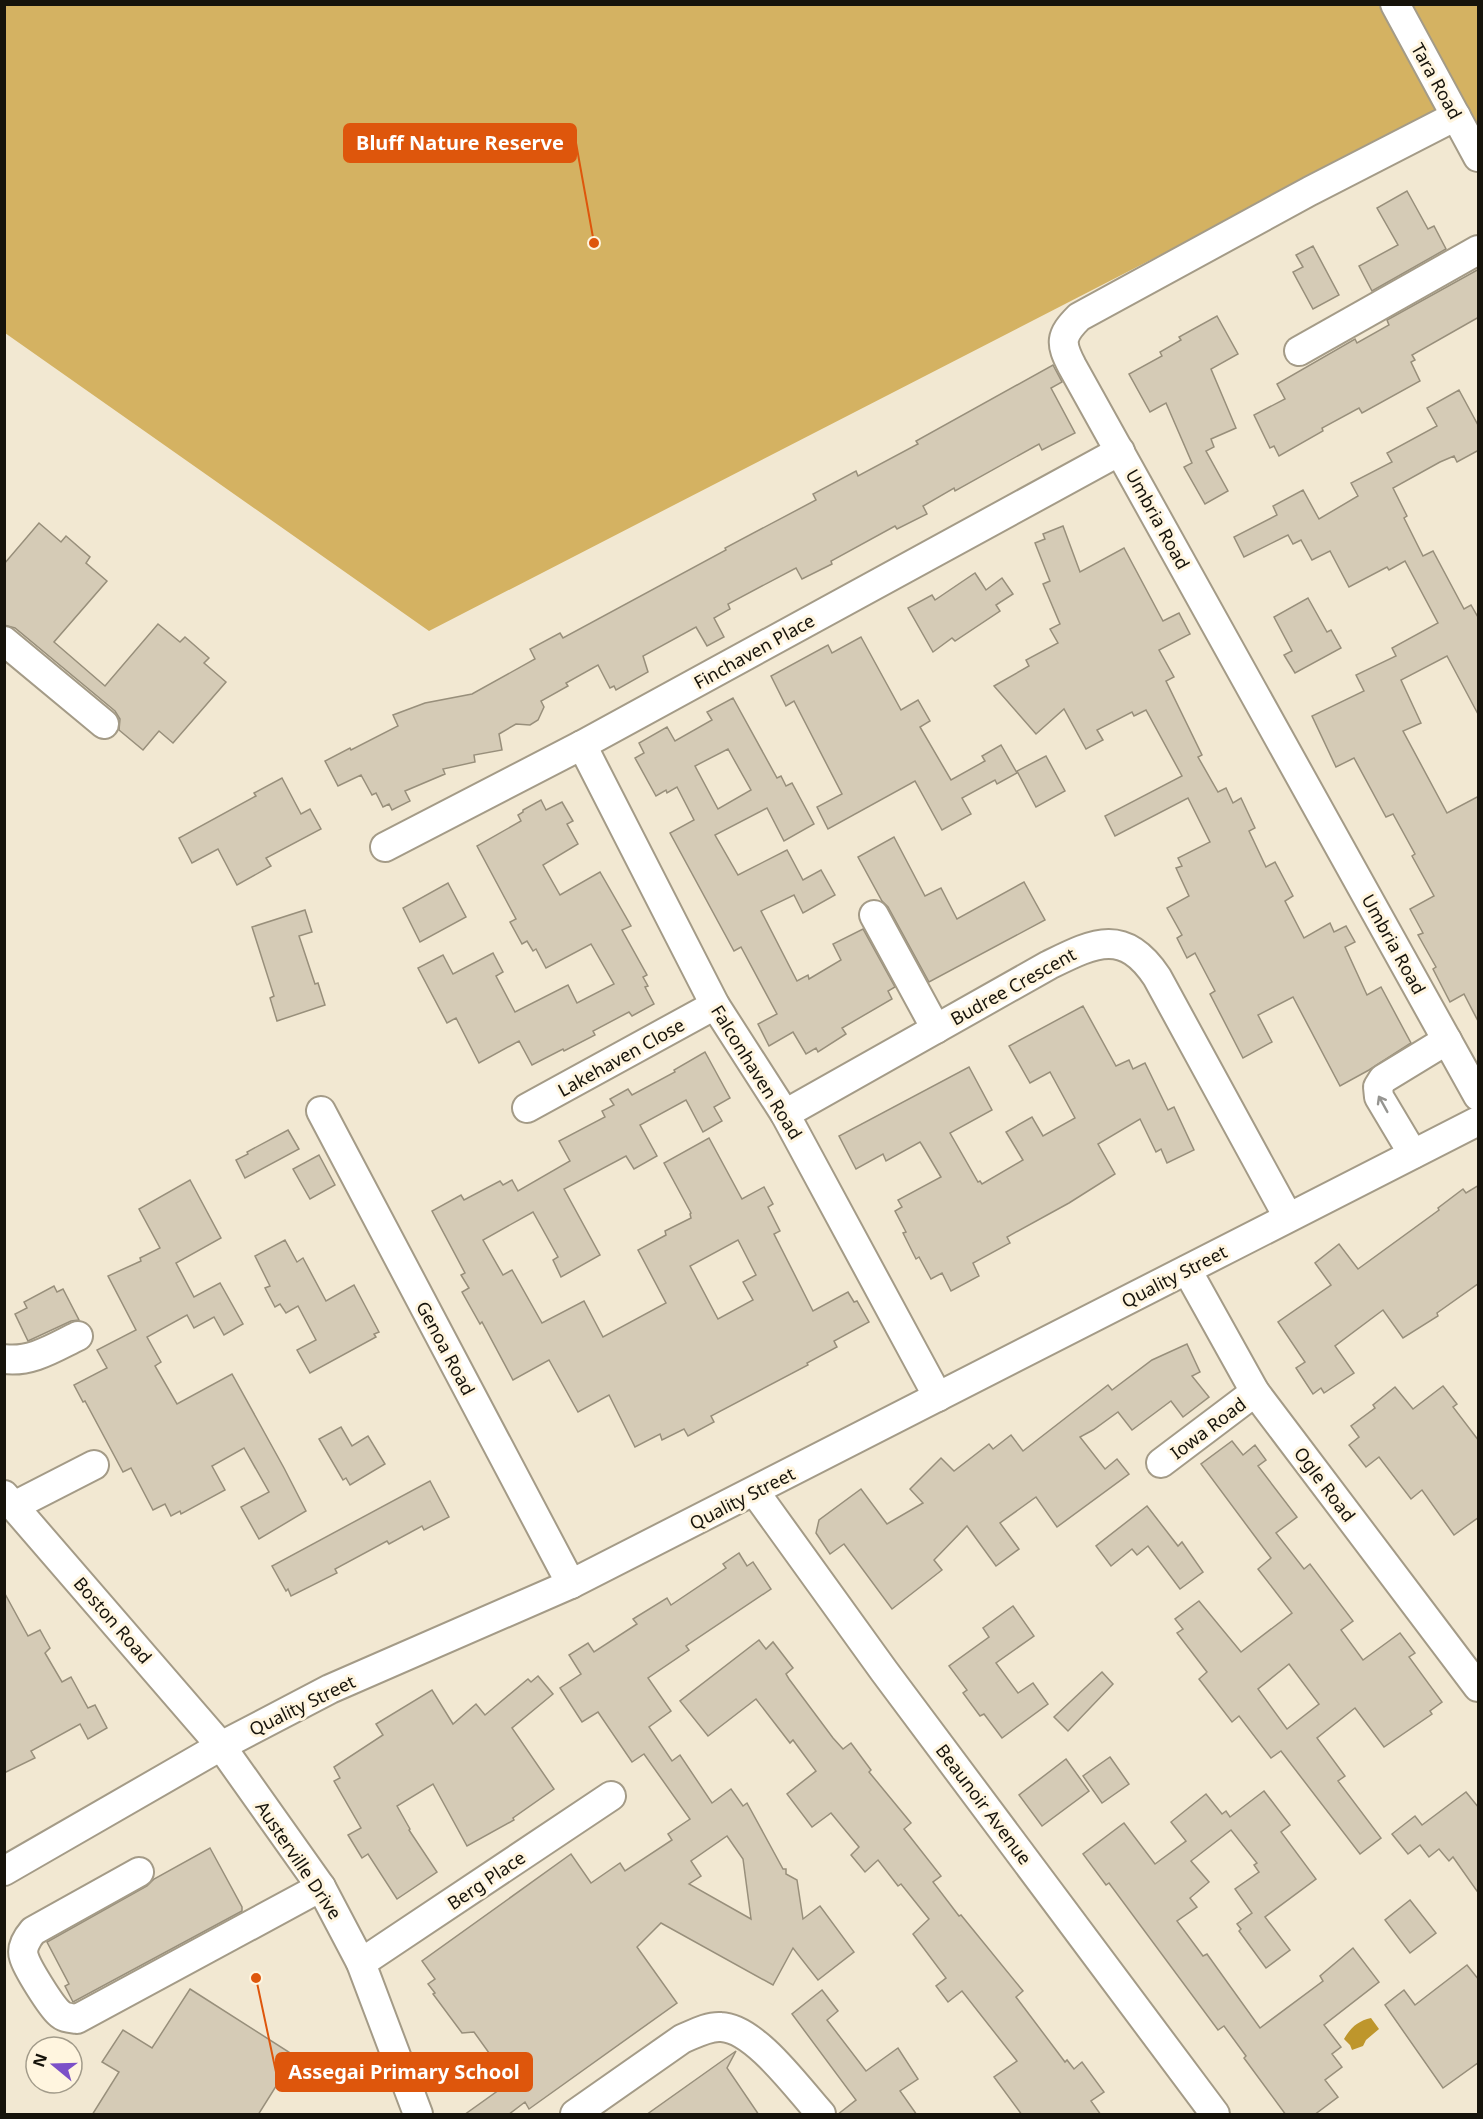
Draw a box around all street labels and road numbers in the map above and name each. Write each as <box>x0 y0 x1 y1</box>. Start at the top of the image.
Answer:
street label: Tara Road <box>1406 39 1468 123</box>
street label: Umbria Road <box>1121 465 1195 573</box>
street label: Finchaven Place <box>689 608 819 694</box>
street label: Umbria Road <box>1357 890 1431 998</box>
street label: Budree Crescent <box>946 941 1080 1030</box>
street label: Falconhaven Road <box>706 1000 808 1144</box>
street label: Lakehaven Close <box>553 1012 689 1102</box>
street label: Quality Street <box>1117 1239 1231 1313</box>
street label: Genoa Road <box>411 1297 481 1399</box>
street label: Iowa Road <box>1165 1392 1251 1464</box>
street label: Ogle Road <box>1289 1442 1361 1526</box>
street label: Quality Street <box>685 1461 799 1535</box>
street label: Boston Road <box>69 1571 157 1669</box>
street label: Quality Street <box>245 1669 359 1741</box>
street label: Beaunoir Avenue <box>931 1739 1037 1869</box>
street label: Austerville Drive <box>251 1796 347 1924</box>
street label: Berg Place <box>442 1845 530 1915</box>

